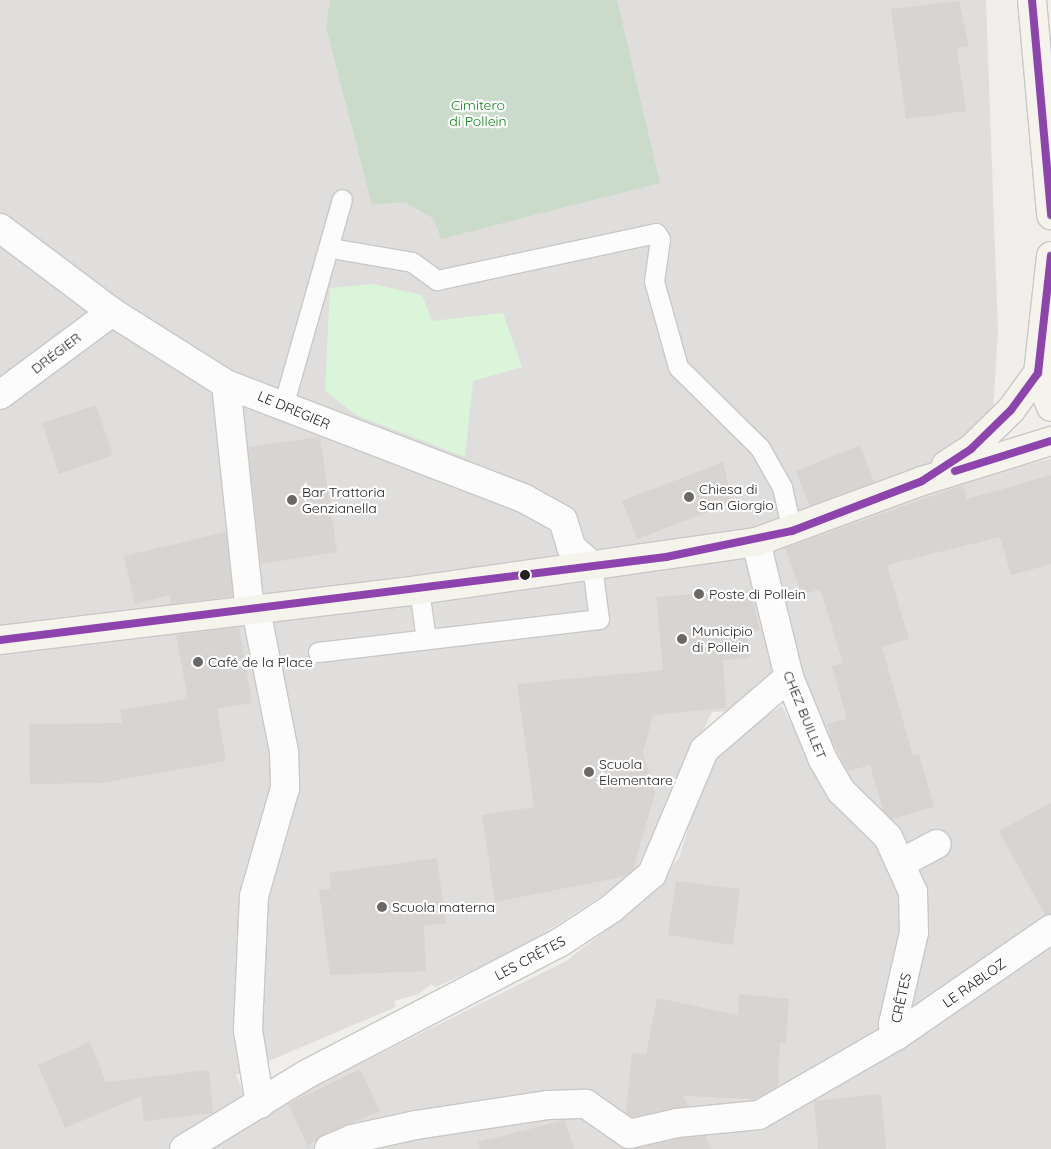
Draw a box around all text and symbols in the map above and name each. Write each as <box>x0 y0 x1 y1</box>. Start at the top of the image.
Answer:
park label: Cimitero di Pollein <box>449 97 507 130</box>
street label: DRÉGIER <box>28 329 84 377</box>
street label: LE DREGIER <box>255 387 333 433</box>
place label: Chiesa di San Giorgio <box>699 481 774 514</box>
place label: Bar Trattoria Genzianella <box>302 484 385 516</box>
marker: Chiesa di San Giorgio <box>683 491 695 503</box>
marker: Bar Trattoria Genzianella <box>286 494 298 506</box>
unlabelled marker <box>520 570 530 580</box>
place label: Poste di Pollein <box>709 586 806 602</box>
marker: Poste di Pollein <box>693 588 705 600</box>
place label: Municipio di Pollein <box>692 623 753 656</box>
marker: Municipio di Pollein <box>676 633 688 645</box>
place label: Café de la Place <box>208 654 313 670</box>
marker: Café de la Place <box>192 656 204 668</box>
street label: CHEZ BUILLET <box>780 668 830 762</box>
place label: Scuola Elementare <box>599 756 673 789</box>
marker: Scuola Elementare <box>583 766 595 778</box>
place label: Scuola materna <box>392 899 495 915</box>
marker: Scuola materna <box>376 901 388 913</box>
street label: LES CRÊTES <box>492 932 568 984</box>
street label: LE RABLOZ <box>939 955 1009 1011</box>
street label: CRÊTES <box>888 971 914 1025</box>

